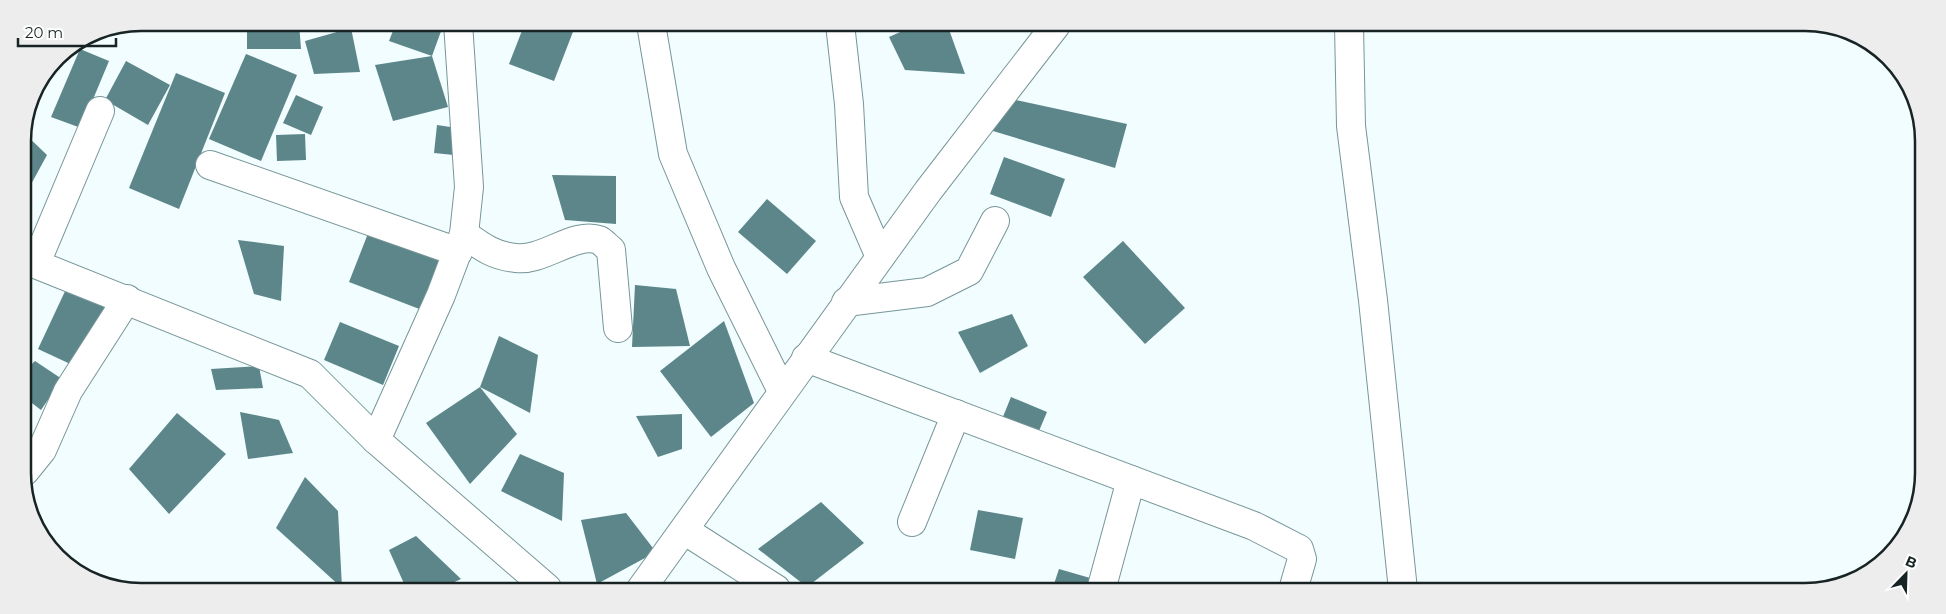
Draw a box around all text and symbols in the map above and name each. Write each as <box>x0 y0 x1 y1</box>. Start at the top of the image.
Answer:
scale bar <box>18 15 115 47</box>
text: 20 m <box>25 23 63 42</box>
north arrow <box>1881 549 1931 599</box>
text: B <box>1903 552 1920 573</box>

